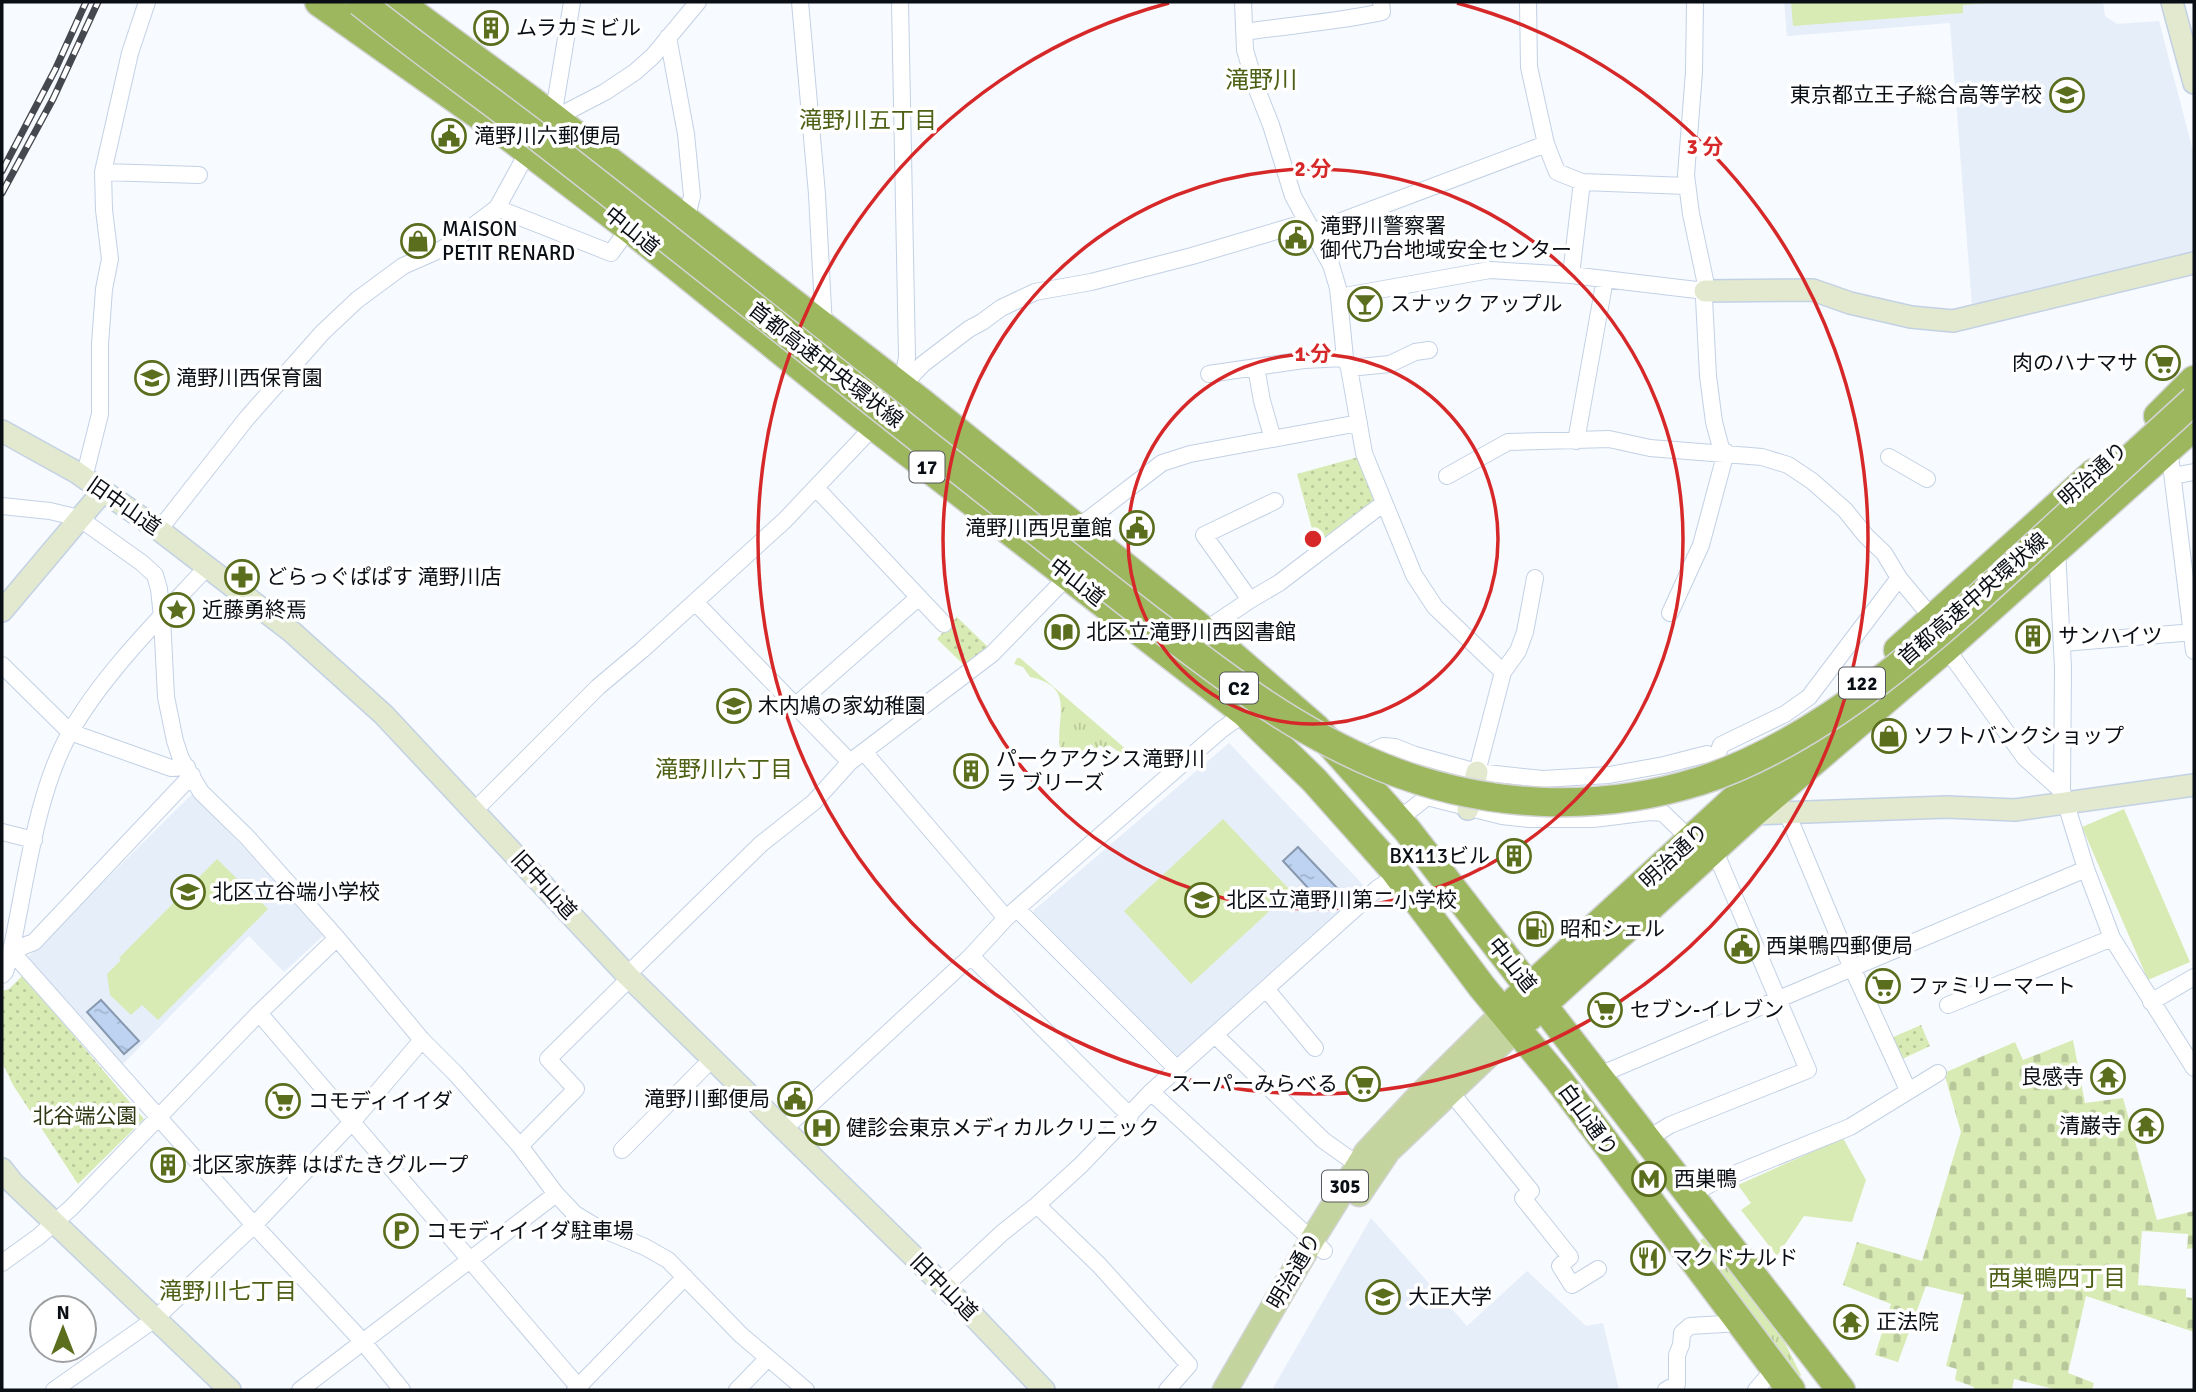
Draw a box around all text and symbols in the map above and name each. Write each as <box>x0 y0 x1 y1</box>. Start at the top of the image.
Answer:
building icon: ムラカミビル <box>472 9 510 47</box>
place label: ムラカミビル <box>516 15 641 41</box>
district label: 滝野川 <box>1225 65 1297 95</box>
school or university icon: 東京都立王子総合高等学校 <box>2048 76 2086 114</box>
place label: 東京都立王子総合高等学校 <box>1790 82 2042 108</box>
district label: 滝野川五丁目 <box>799 106 937 135</box>
public building icon: 滝野川六郵便局 <box>430 117 468 155</box>
place label: 滝野川六郵便局 <box>474 123 621 149</box>
text: 3 分 <box>1687 134 1723 160</box>
text: 2 分 <box>1295 156 1331 182</box>
street label: 中山道 <box>599 201 665 261</box>
place label: 滝野川警察署 御代乃台地域安全センター <box>1320 213 1572 263</box>
place label: MAISON PETIT RENARD <box>442 216 575 266</box>
public building icon: 滝野川警察署 御代乃台地域安全センター <box>1277 219 1315 257</box>
shop icon: MAISON PETIT RENARD <box>399 222 437 260</box>
bar icon: スナック アップル <box>1346 285 1384 323</box>
place label: スナック アップル <box>1390 291 1563 317</box>
street label: 首都高速中央環状線 <box>744 297 908 433</box>
text: 1 分 <box>1295 341 1331 367</box>
supermarket icon: 肉のハナマサ <box>2144 344 2182 382</box>
place label: 肉のハナマサ <box>2012 350 2138 376</box>
school or university icon: 滝野川西保育園 <box>133 359 171 397</box>
place label: 滝野川西保育園 <box>176 365 323 391</box>
street label: 明治通り <box>2053 436 2133 512</box>
road number: 17 <box>909 452 944 482</box>
street label: 旧中山道 <box>82 471 166 541</box>
public building icon: 滝野川西児童館 <box>1118 509 1156 547</box>
place label: 滝野川西児童館 <box>965 515 1112 541</box>
centre of rings <box>1301 527 1325 551</box>
street label: 首都高速中央環状線 <box>1893 527 2053 671</box>
street label: 中山道 <box>1044 552 1110 612</box>
pharmacy icon: どらっぐぱぱす 滝野川店 <box>223 558 261 596</box>
place label: どらっぐぱぱす 滝野川店 <box>266 564 502 590</box>
place icon: 近藤勇終焉 <box>158 591 196 629</box>
place label: 近藤勇終焉 <box>202 597 307 623</box>
library icon: 北区立滝野川西図書館 <box>1043 613 1081 651</box>
building icon: サンハイツ <box>2014 617 2052 655</box>
place label: 北区立滝野川西図書館 <box>1086 619 1296 645</box>
place label: サンハイツ <box>2058 623 2163 649</box>
road number: 122 <box>1839 668 1885 698</box>
road number: C2 <box>1220 673 1258 704</box>
school or university icon: 木内鳩の家幼稚園 <box>715 687 753 725</box>
place label: 木内鳩の家幼稚園 <box>758 693 926 719</box>
shop icon: ソフトバンクショップ <box>1870 717 1908 755</box>
place label: ソフトバンクショップ <box>1913 723 2124 749</box>
place label: パークアクシス滝野川 ラ ブリーズ <box>996 746 1205 796</box>
building icon: パークアクシス滝野川 ラ ブリーズ <box>952 752 990 790</box>
district label: 滝野川六丁目 <box>655 755 793 784</box>
street label: 明治通り <box>1634 818 1714 894</box>
building icon: BX113ビル <box>1495 837 1533 875</box>
place label: BX113ビル <box>1389 843 1490 869</box>
street label: 旧中山道 <box>506 845 582 925</box>
school or university icon: 北区立谷端小学校 <box>169 873 207 911</box>
place label: 北区立谷端小学校 <box>212 879 380 905</box>
school or university icon: 北区立滝野川第二小学校 <box>1183 881 1221 919</box>
place label: 北区立滝野川第二小学校 <box>1226 887 1457 913</box>
fuel station icon: 昭和シェル <box>1517 910 1555 948</box>
place label: 昭和シェル <box>1560 916 1665 942</box>
public building icon: 西巣鴨四郵便局 <box>1723 927 1761 965</box>
street label: 中山道 <box>1482 932 1542 998</box>
place label: 西巣鴨四郵便局 <box>1766 933 1913 959</box>
supermarket icon: ファミリーマート <box>1864 967 1902 1005</box>
place label: ファミリーマート <box>1908 973 2076 999</box>
supermarket icon: セブン-イレブン <box>1586 991 1624 1029</box>
place label: セブン-イレブン <box>1630 997 1784 1023</box>
temple icon: 良感寺 <box>2089 1058 2127 1096</box>
place label: 良感寺 <box>2021 1064 2084 1090</box>
supermarket icon: スーパーみらべる <box>1344 1065 1382 1103</box>
place label: スーパーみらべる <box>1170 1071 1338 1097</box>
street label: 白山通り <box>1553 1078 1623 1162</box>
public building icon: 滝野川郵便局 <box>776 1080 814 1118</box>
supermarket icon: コモディイイダ <box>264 1082 302 1120</box>
place label: 滝野川郵便局 <box>644 1086 770 1112</box>
place label: コモディイイダ <box>308 1088 453 1114</box>
park label: 北谷端公園 <box>33 1103 138 1129</box>
temple icon: 清巌寺 <box>2127 1107 2165 1145</box>
hospital icon: 健診会東京メディカルクリニック <box>803 1109 841 1147</box>
place label: 清巌寺 <box>2059 1113 2122 1139</box>
place label: 健診会東京メディカルクリニック <box>846 1115 1160 1141</box>
building icon: 北区家族葬 はばたきグループ <box>149 1146 187 1184</box>
place label: 北区家族葬 はばたきグループ <box>192 1152 468 1178</box>
metro station icon: 西巣鴨 <box>1630 1160 1668 1198</box>
place label: 西巣鴨 <box>1674 1166 1737 1192</box>
road number: 305 <box>1322 1170 1368 1202</box>
parking icon: コモディイイダ駐車場 <box>382 1212 420 1250</box>
place label: コモディイイダ駐車場 <box>426 1218 634 1244</box>
street label: 明治通り <box>1262 1228 1326 1314</box>
restaurant icon: マクドナルド <box>1629 1239 1667 1277</box>
place label: マクドナルド <box>1672 1245 1798 1271</box>
street label: 旧中山道 <box>905 1248 983 1326</box>
district label: 西巣鴨四丁目 <box>1988 1264 2126 1293</box>
district label: 滝野川七丁目 <box>159 1277 297 1306</box>
school or university icon: 大正大学 <box>1364 1278 1402 1316</box>
place label: 大正大学 <box>1408 1284 1492 1310</box>
north arrow <box>28 1294 98 1364</box>
text: N <box>56 1301 70 1325</box>
temple icon: 正法院 <box>1832 1303 1870 1341</box>
place label: 正法院 <box>1876 1309 1939 1335</box>

